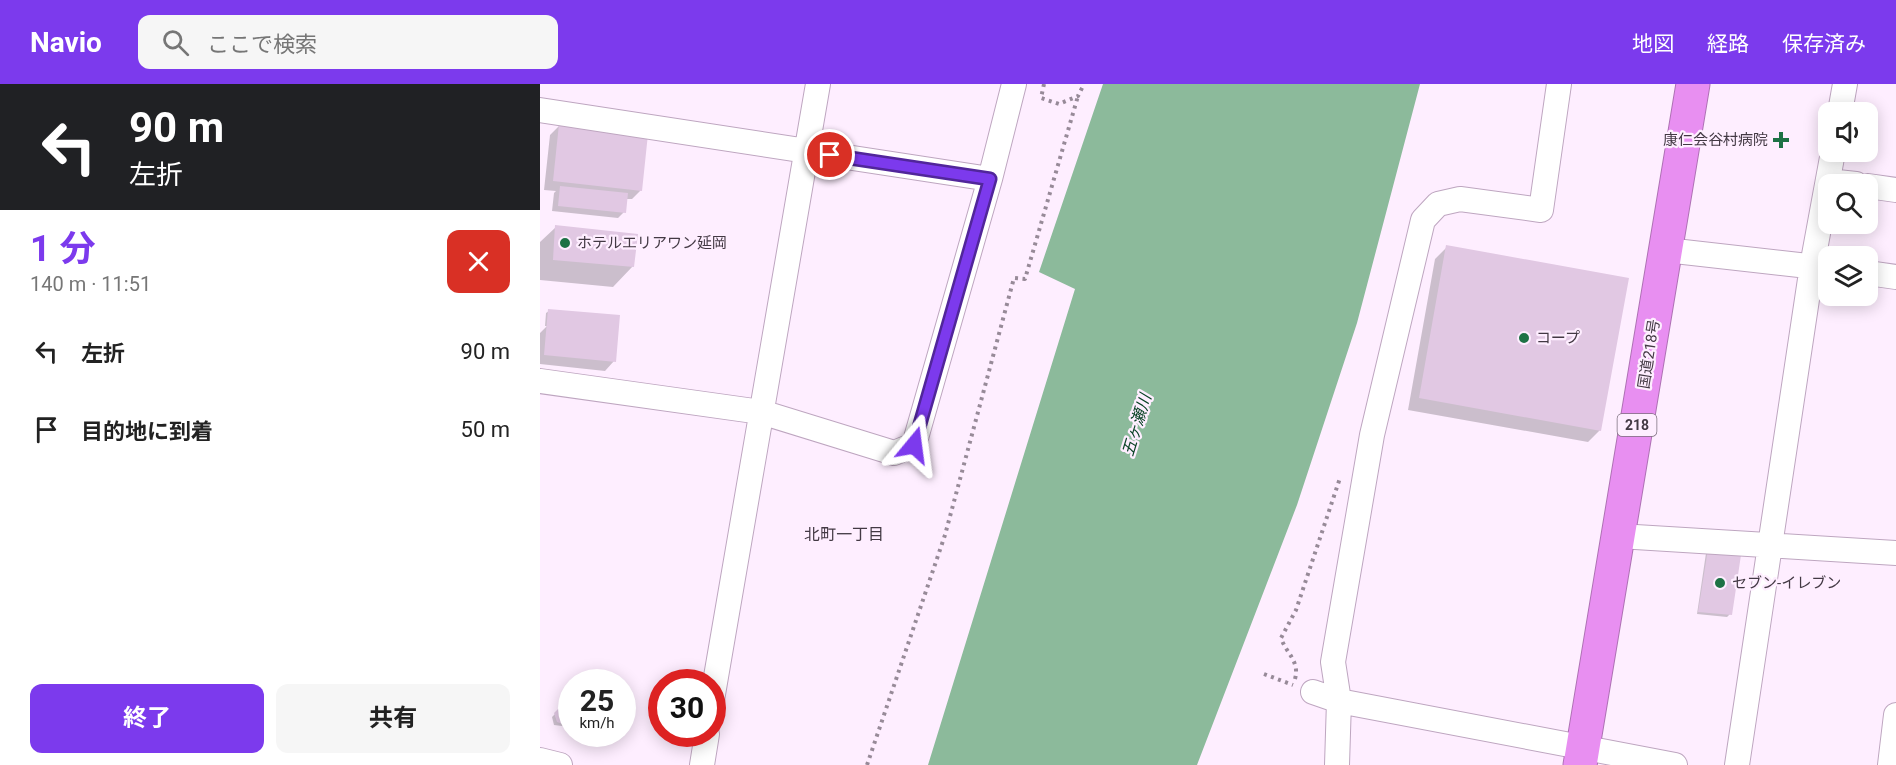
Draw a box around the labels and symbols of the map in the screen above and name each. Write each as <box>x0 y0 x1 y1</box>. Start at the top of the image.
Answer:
pin <box>804 129 855 180</box>
place label: 康仁会谷村病院 <box>1663 131 1768 149</box>
marker: 康仁会谷村病院 <box>1772 131 1790 149</box>
place label: ホテルエリアワン延岡 <box>577 234 727 252</box>
marker: ホテルエリアワン延岡 <box>558 236 572 250</box>
street label: 国道218号 <box>1635 318 1663 390</box>
place label: コープ <box>1536 329 1580 347</box>
marker: コープ <box>1517 331 1531 345</box>
water label: 五ヶ瀬川 <box>1118 390 1156 459</box>
position arrow <box>882 413 946 477</box>
road number: 218 <box>1618 414 1656 436</box>
district label: 北町一丁目 <box>804 525 884 544</box>
place label: セブン-イレブン <box>1732 574 1841 592</box>
marker: セブン-イレブン <box>1713 576 1727 590</box>
speed limit sign: 30 <box>648 669 726 747</box>

